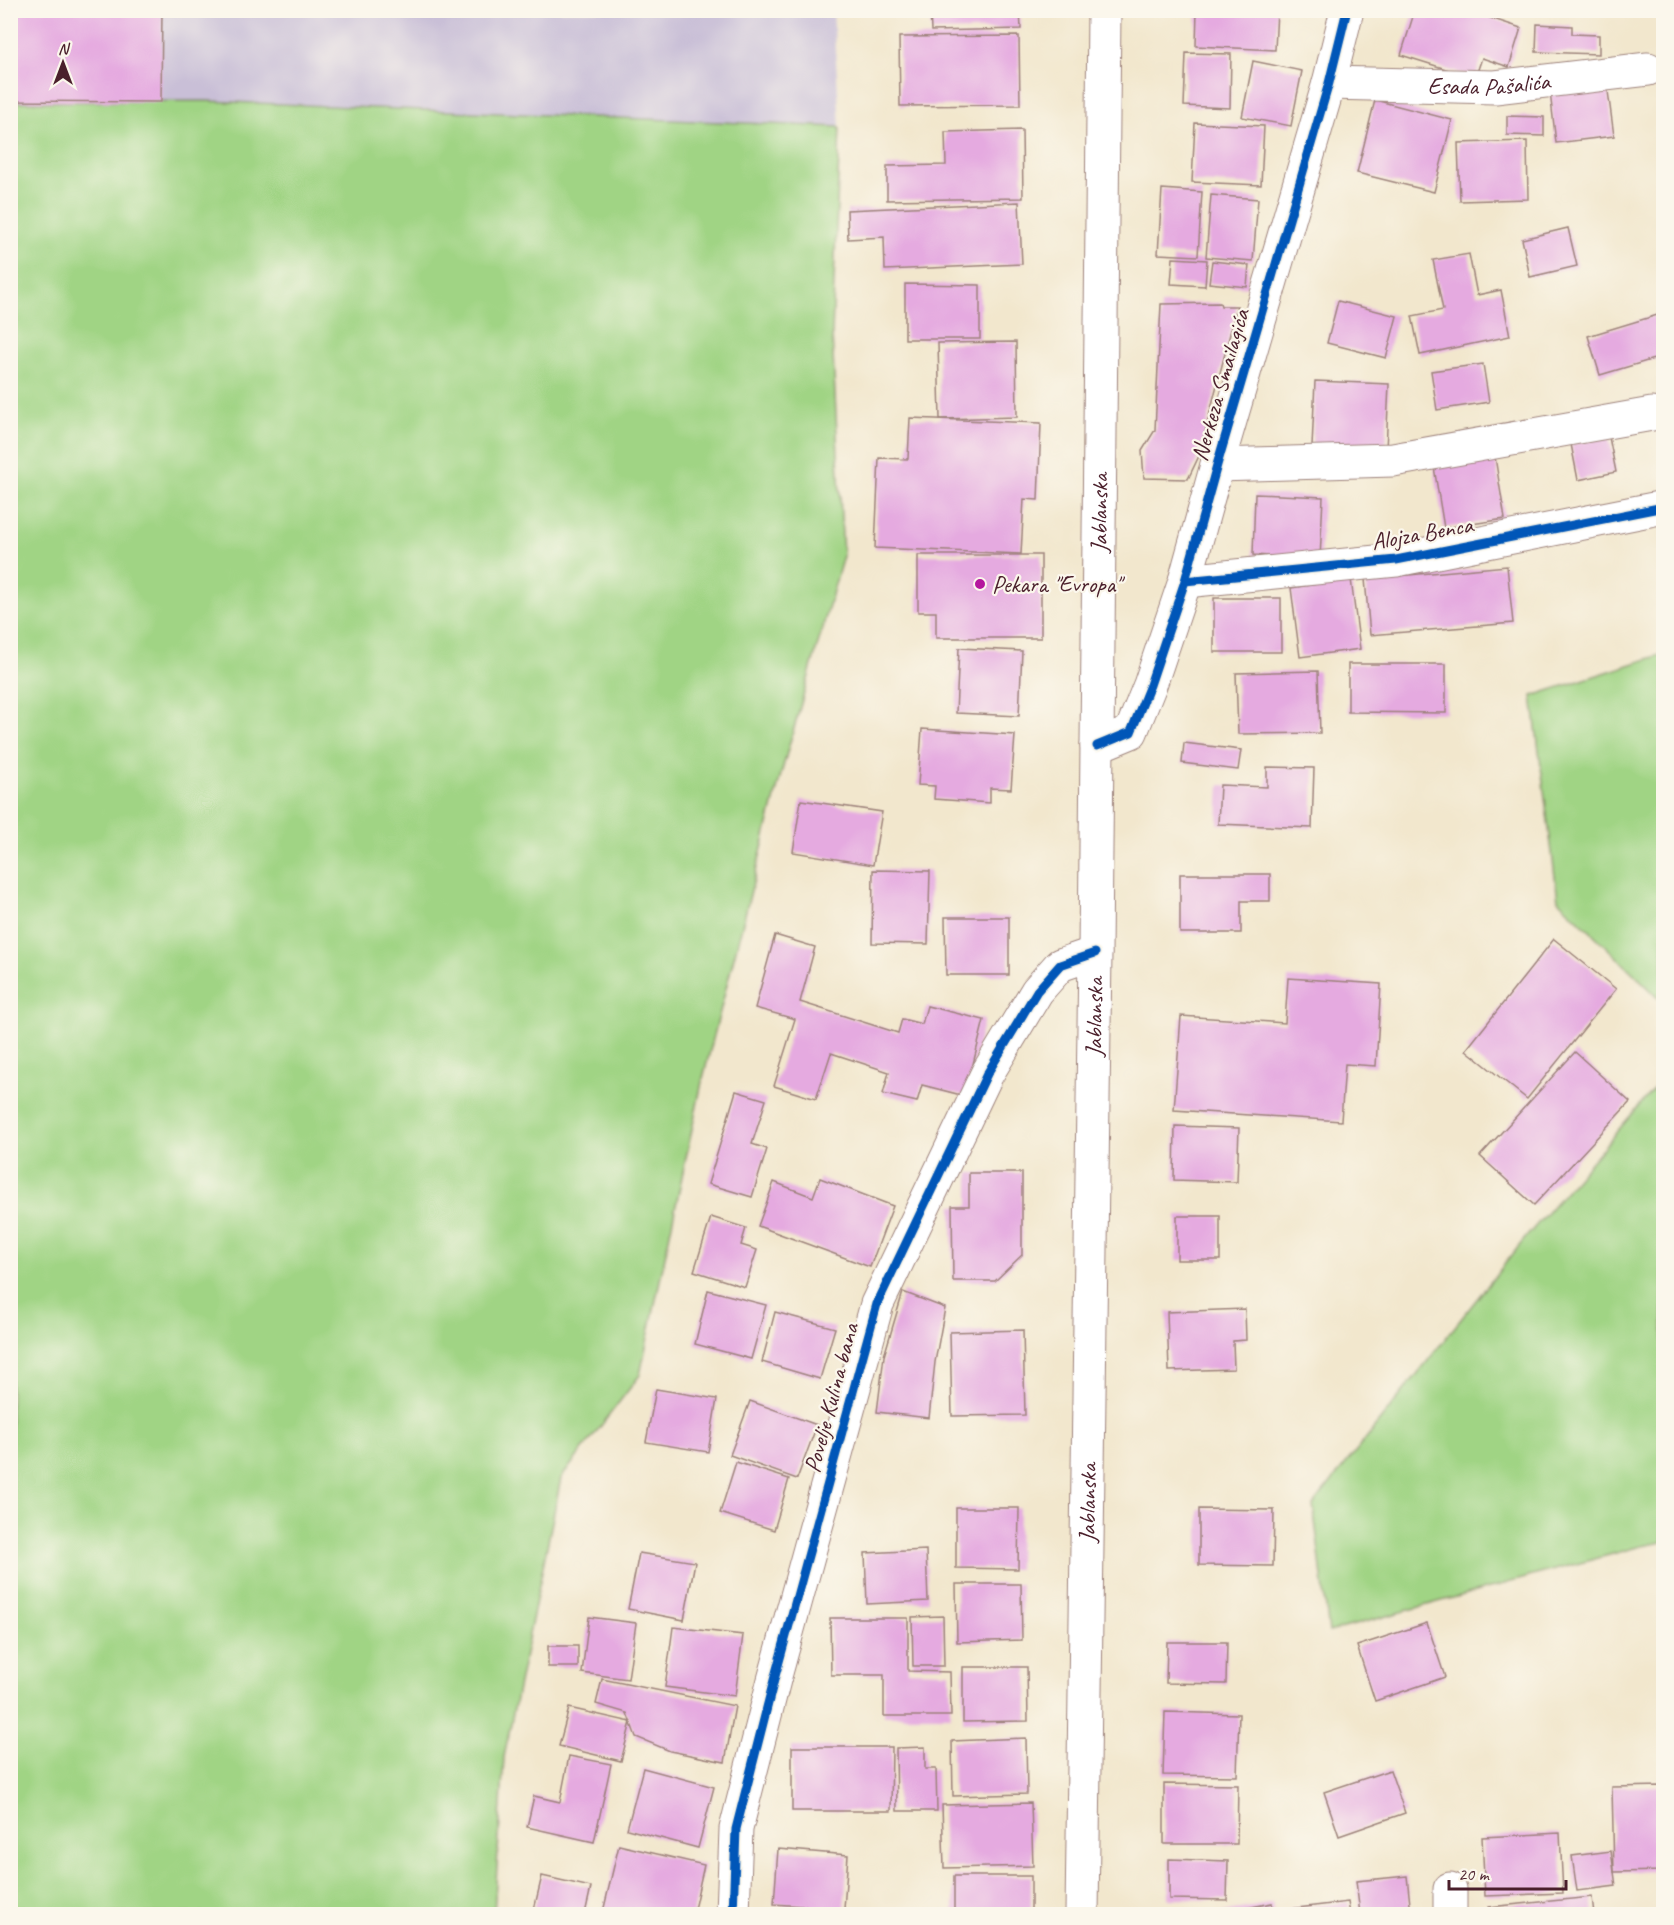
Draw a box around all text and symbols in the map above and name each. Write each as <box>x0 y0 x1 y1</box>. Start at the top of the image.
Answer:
north arrow <box>33 33 93 93</box>
text: N <box>58 39 71 59</box>
street label: Esada Pašalića <box>1427 65 1553 102</box>
street label: Nerkeza Smailagića <box>1184 304 1256 465</box>
street label: Jablanska <box>1084 471 1115 554</box>
street label: Alojza Benca <box>1369 509 1477 557</box>
place label: Pekara "Evropa" <box>992 569 1126 599</box>
marker: Pekara "Evropa" <box>973 577 987 591</box>
street label: Jablanska <box>1079 975 1110 1058</box>
street label: Povelje Kulina bana <box>797 1319 866 1476</box>
street label: Jablanska <box>1072 1461 1103 1544</box>
scale bar <box>1449 1853 1566 1891</box>
text: 20 m <box>1458 1863 1491 1885</box>

